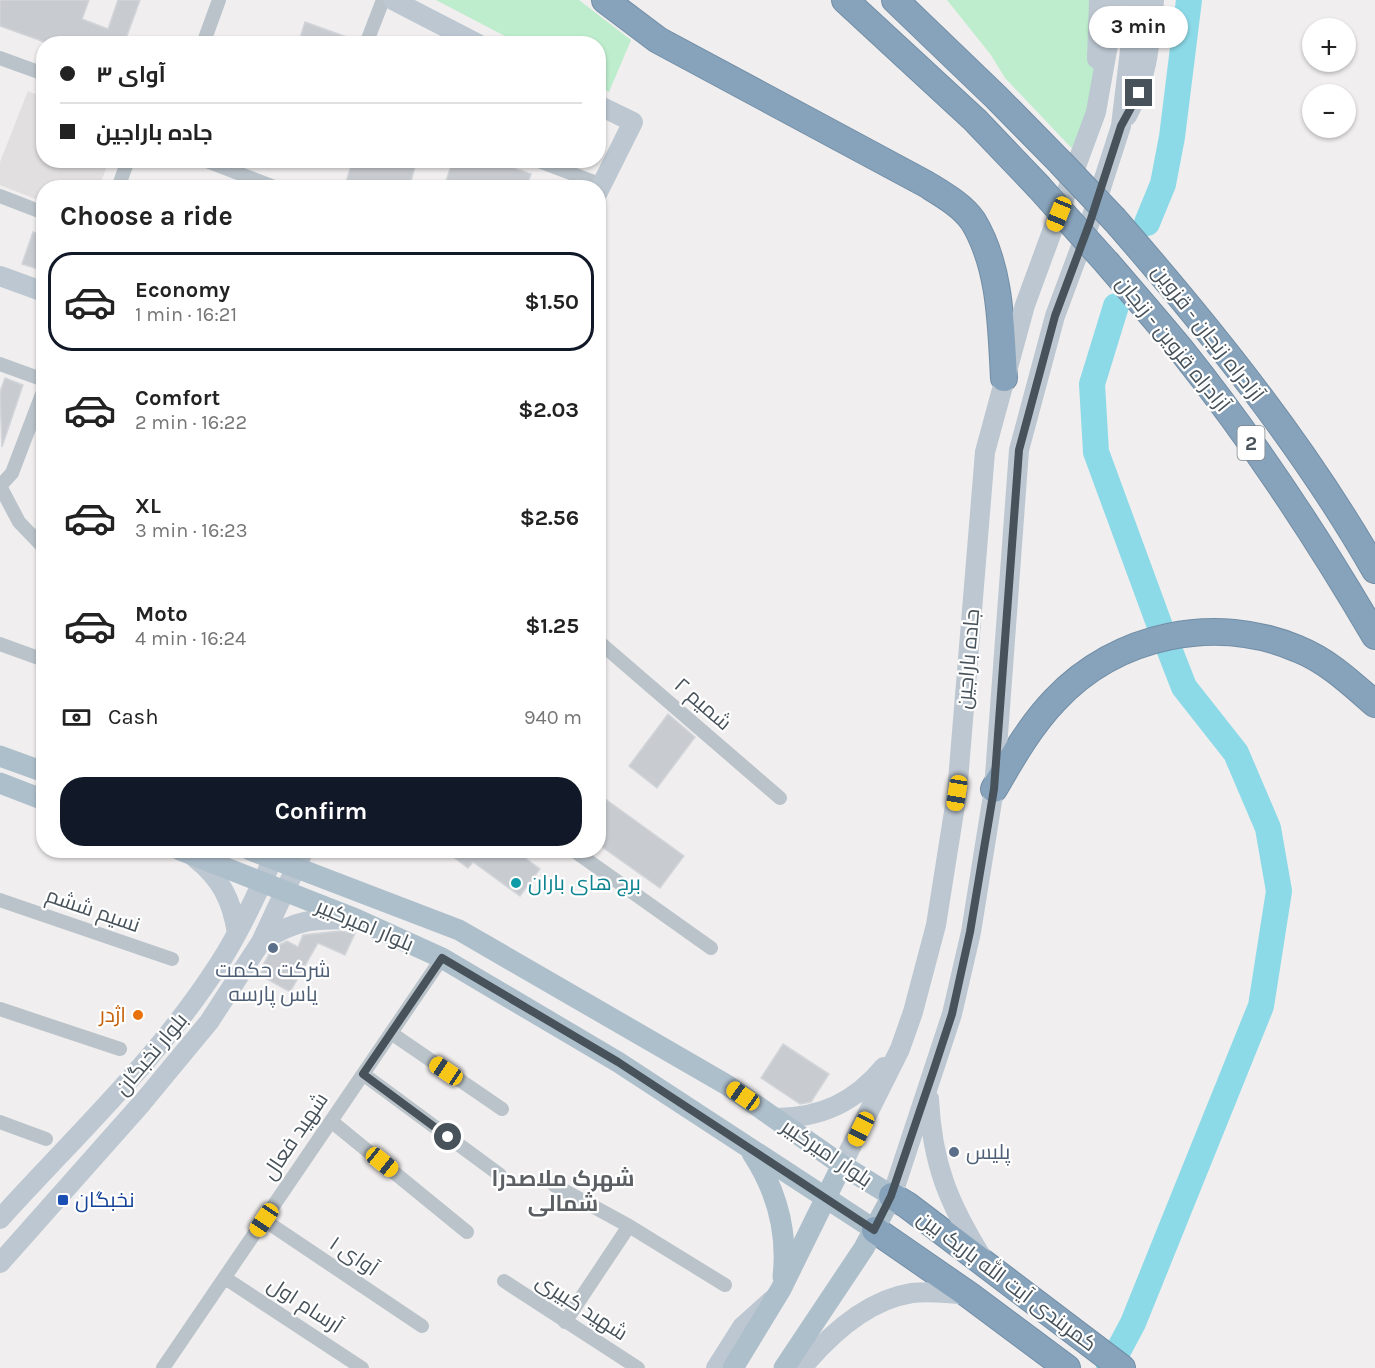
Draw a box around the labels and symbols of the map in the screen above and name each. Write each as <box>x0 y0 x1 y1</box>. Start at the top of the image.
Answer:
callout: 3 min <box>1090 6 1188 48</box>
route end <box>1125 79 1152 106</box>
car <box>1044 194 1074 234</box>
street label: آزادراه زنجان - قزوین <box>1146 260 1269 407</box>
street label: آزادراه قزوین - زنجان <box>1110 271 1235 418</box>
road number: 2 <box>1238 426 1264 460</box>
street label: جاده باراجین <box>952 608 985 710</box>
street label: شمیم ۲ <box>668 673 736 737</box>
car <box>945 774 969 812</box>
place label: برج های باران <box>528 871 641 897</box>
marker: برج های باران <box>509 876 523 890</box>
street label: نسیم ششم <box>42 883 143 939</box>
street label: بلوار امیرکبیر <box>312 893 417 956</box>
marker: شرکت حکمت یاس پارسه <box>266 941 280 955</box>
place label: شرکت حکمت یاس پارسه <box>215 958 331 1008</box>
place label: اژدر <box>98 1003 126 1027</box>
street label: بلوار نخبگان <box>110 1008 193 1101</box>
marker: اژدر <box>131 1008 145 1022</box>
car <box>426 1053 466 1089</box>
car <box>723 1078 763 1114</box>
street label: شهید فعال <box>257 1088 334 1185</box>
car <box>845 1109 877 1149</box>
street label: بلوار امیرکبیر <box>776 1113 877 1192</box>
route start <box>434 1123 461 1150</box>
place label: پلیس <box>966 1140 1011 1166</box>
car <box>362 1144 402 1180</box>
marker: پلیس <box>947 1145 961 1159</box>
district label: شهرک ملاصدرا شمالی <box>492 1166 634 1217</box>
place label: نخبگان <box>75 1188 135 1213</box>
marker: نخبگان <box>56 1193 70 1207</box>
car <box>246 1200 282 1240</box>
street label: کمربندی آیت الله باریک بین <box>912 1204 1103 1357</box>
street label: آوای ۱ <box>325 1231 383 1282</box>
street label: شهید کبیری <box>531 1269 632 1346</box>
street label: آرسام اول <box>262 1272 347 1340</box>

